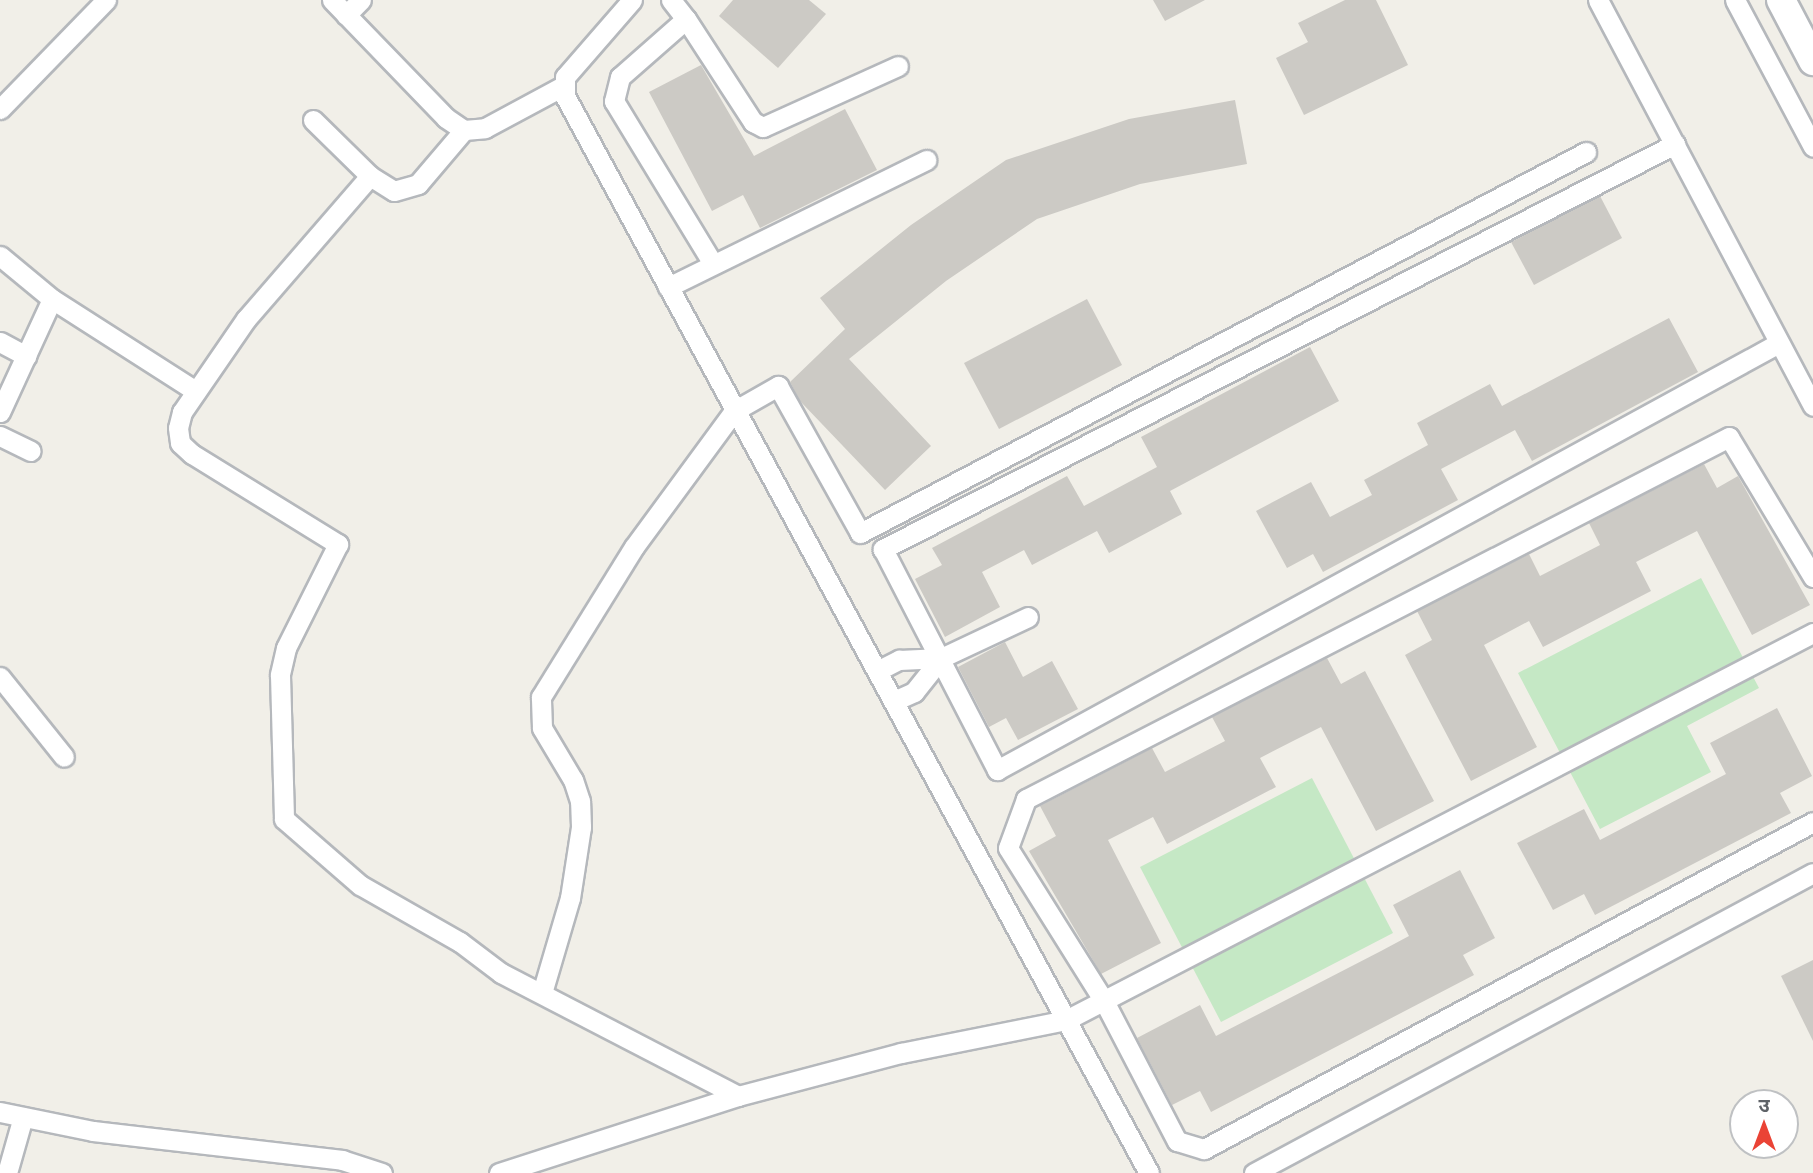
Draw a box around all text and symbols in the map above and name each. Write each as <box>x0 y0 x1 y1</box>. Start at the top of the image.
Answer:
north arrow <box>1729 1089 1799 1159</box>
text: उ <box>1758 1090 1770 1119</box>

